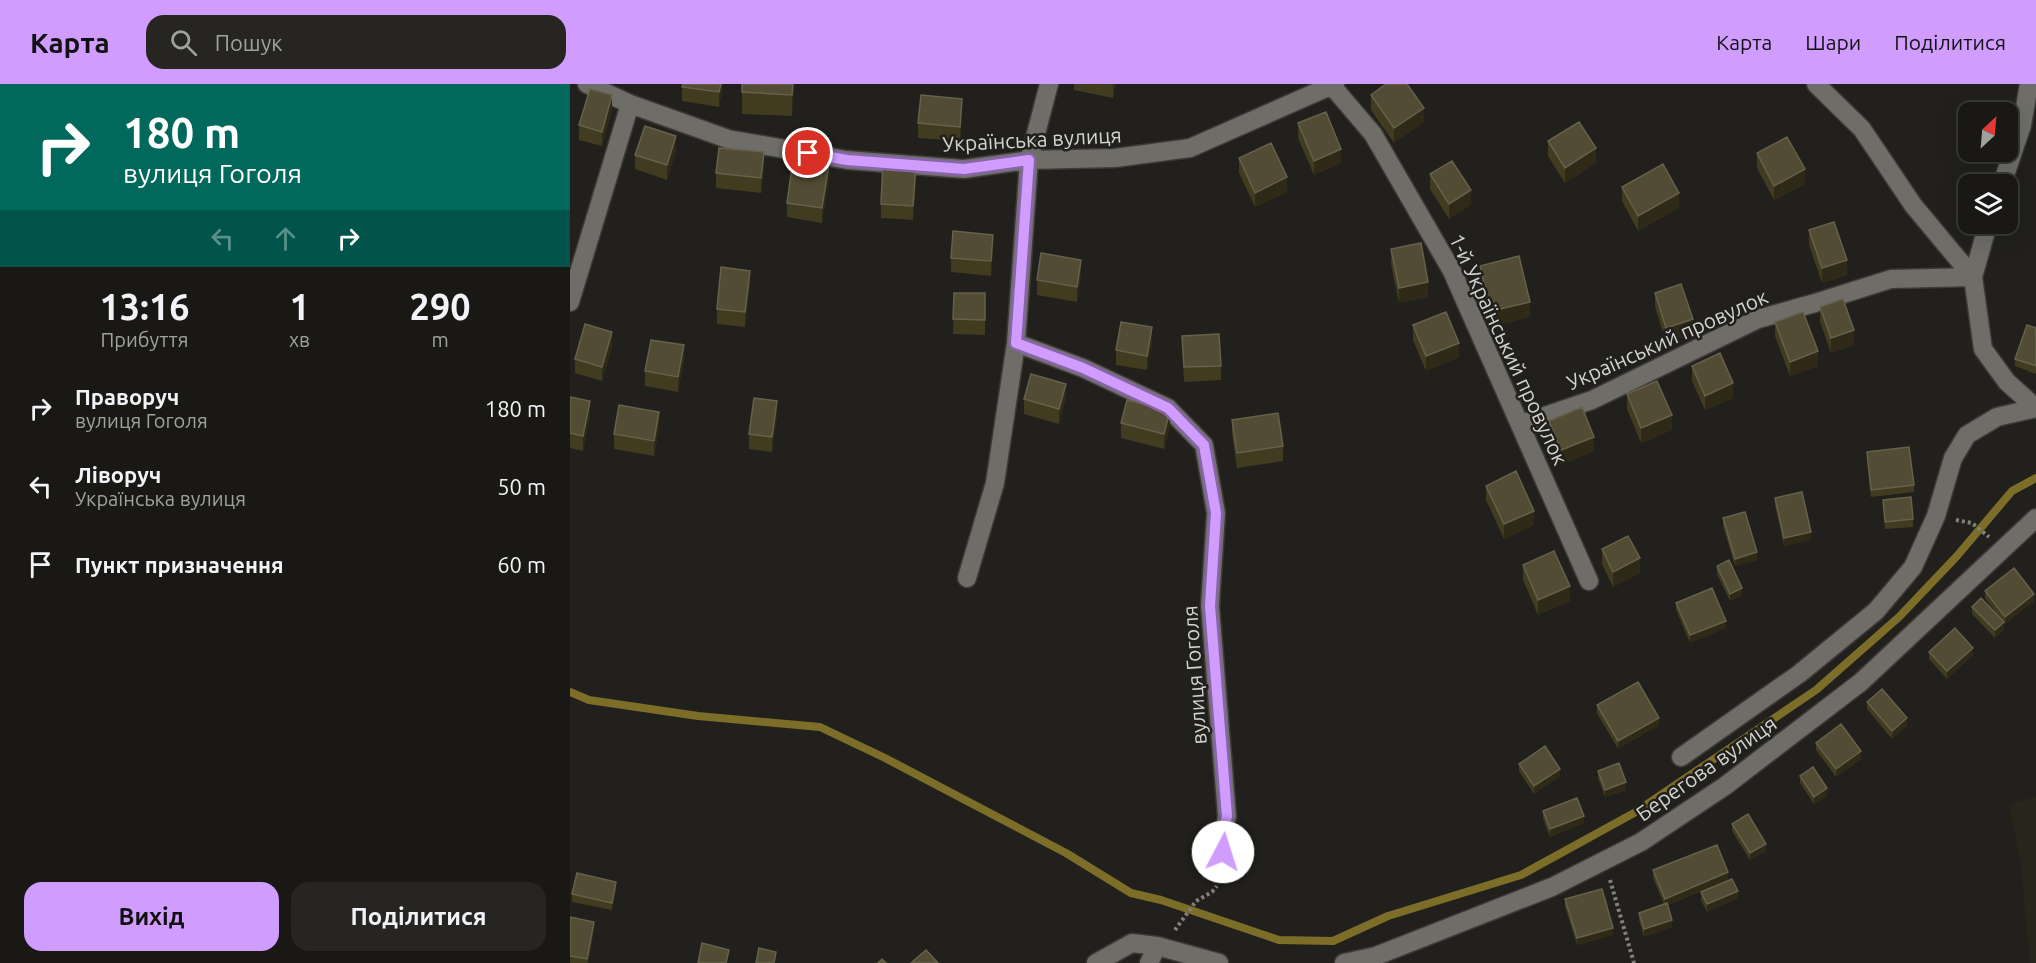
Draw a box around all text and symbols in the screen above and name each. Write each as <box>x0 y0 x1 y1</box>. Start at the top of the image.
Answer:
search box <box>146 15 566 69</box>
icon: search <box>167 26 200 59</box>
text: Карта <box>30 27 110 58</box>
text: Пошук <box>215 30 283 55</box>
text: Карта <box>1716 30 1772 54</box>
text: Шари <box>1805 30 1861 54</box>
text: Поділитися <box>1894 30 2006 54</box>
north arrow <box>1958 102 2018 162</box>
map controls <box>1958 102 2018 234</box>
icon: right <box>24 108 102 186</box>
text: 180 m <box>123 109 240 156</box>
street label: Українська вулиця <box>942 122 1122 156</box>
pin <box>782 127 833 178</box>
icon: arrive <box>791 136 824 169</box>
text: вулиця Гоголя <box>123 158 302 188</box>
button: layers <box>1958 174 2018 234</box>
icon: left <box>206 222 239 255</box>
icon: ahead <box>269 222 302 255</box>
icon: right <box>332 222 365 255</box>
street label: 1-й Український провулок <box>1445 229 1573 469</box>
street label: Український провулок <box>1563 284 1771 394</box>
text: 13:16 <box>99 286 190 327</box>
text: 1 <box>289 286 310 327</box>
text: 290 <box>410 286 471 327</box>
text: Прибуття <box>100 328 189 351</box>
text: хв <box>289 328 310 351</box>
text: m <box>431 328 449 351</box>
text: Праворуч <box>75 384 179 409</box>
icon: right <box>24 392 57 425</box>
text: 180 m <box>485 396 546 421</box>
text: вулиця Гоголя <box>75 409 208 432</box>
text: Ліворуч <box>75 462 161 487</box>
icon: left <box>24 470 57 503</box>
text: 50 m <box>497 474 546 499</box>
text: Українська вулиця <box>75 487 246 510</box>
icon: arrive <box>24 548 57 581</box>
text: Пункт призначення <box>75 552 284 577</box>
text: 60 m <box>497 552 546 577</box>
street label: вулиця Гоголя <box>1177 605 1211 745</box>
street label: Берегова вулиця <box>1631 711 1781 825</box>
position arrow <box>1191 820 1255 884</box>
button: Вихід <box>24 882 279 951</box>
button: Поділитися <box>291 882 546 951</box>

